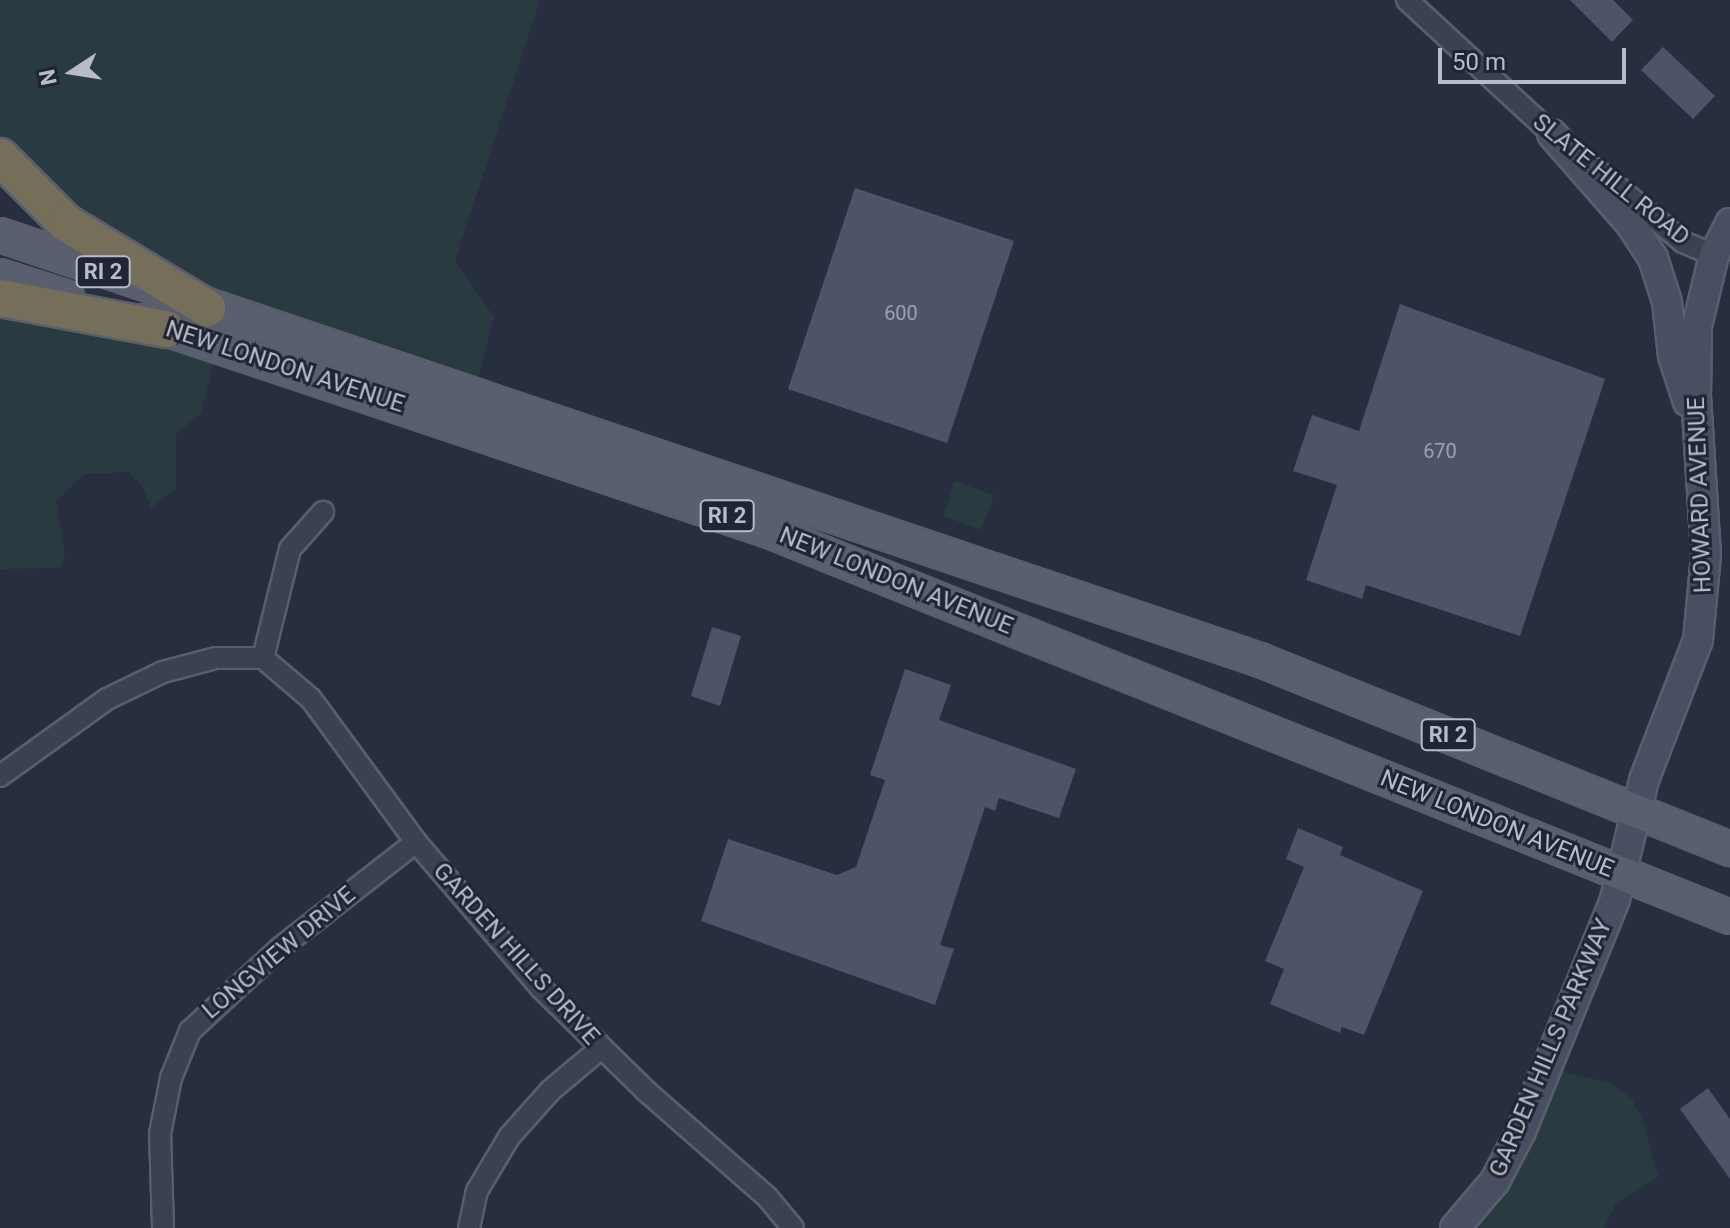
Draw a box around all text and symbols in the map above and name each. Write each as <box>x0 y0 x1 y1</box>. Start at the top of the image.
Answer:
north arrow <box>32 32 112 112</box>
scale bar <box>1442 32 1630 82</box>
text: 50 m <box>1452 48 1506 76</box>
text: N <box>34 67 62 87</box>
street label: SLATE HILL ROAD <box>1527 108 1695 252</box>
road number: RI 2 <box>75 254 131 290</box>
house number: 600 <box>884 301 918 325</box>
street label: NEW LONDON AVENUE <box>162 315 408 419</box>
street label: HOWARD AVENUE <box>1682 396 1718 594</box>
house number: 670 <box>1423 439 1457 463</box>
road number: RI 2 <box>699 498 755 534</box>
street label: NEW LONDON AVENUE <box>775 521 1017 641</box>
road number: RI 2 <box>1420 717 1476 753</box>
street label: NEW LONDON AVENUE <box>1376 764 1618 884</box>
street label: GARDEN HILLS DRIVE <box>427 857 605 1051</box>
street label: LONGVIEW DRIVE <box>197 881 361 1025</box>
street label: GARDEN HILLS PARKWAY <box>1483 915 1619 1181</box>

